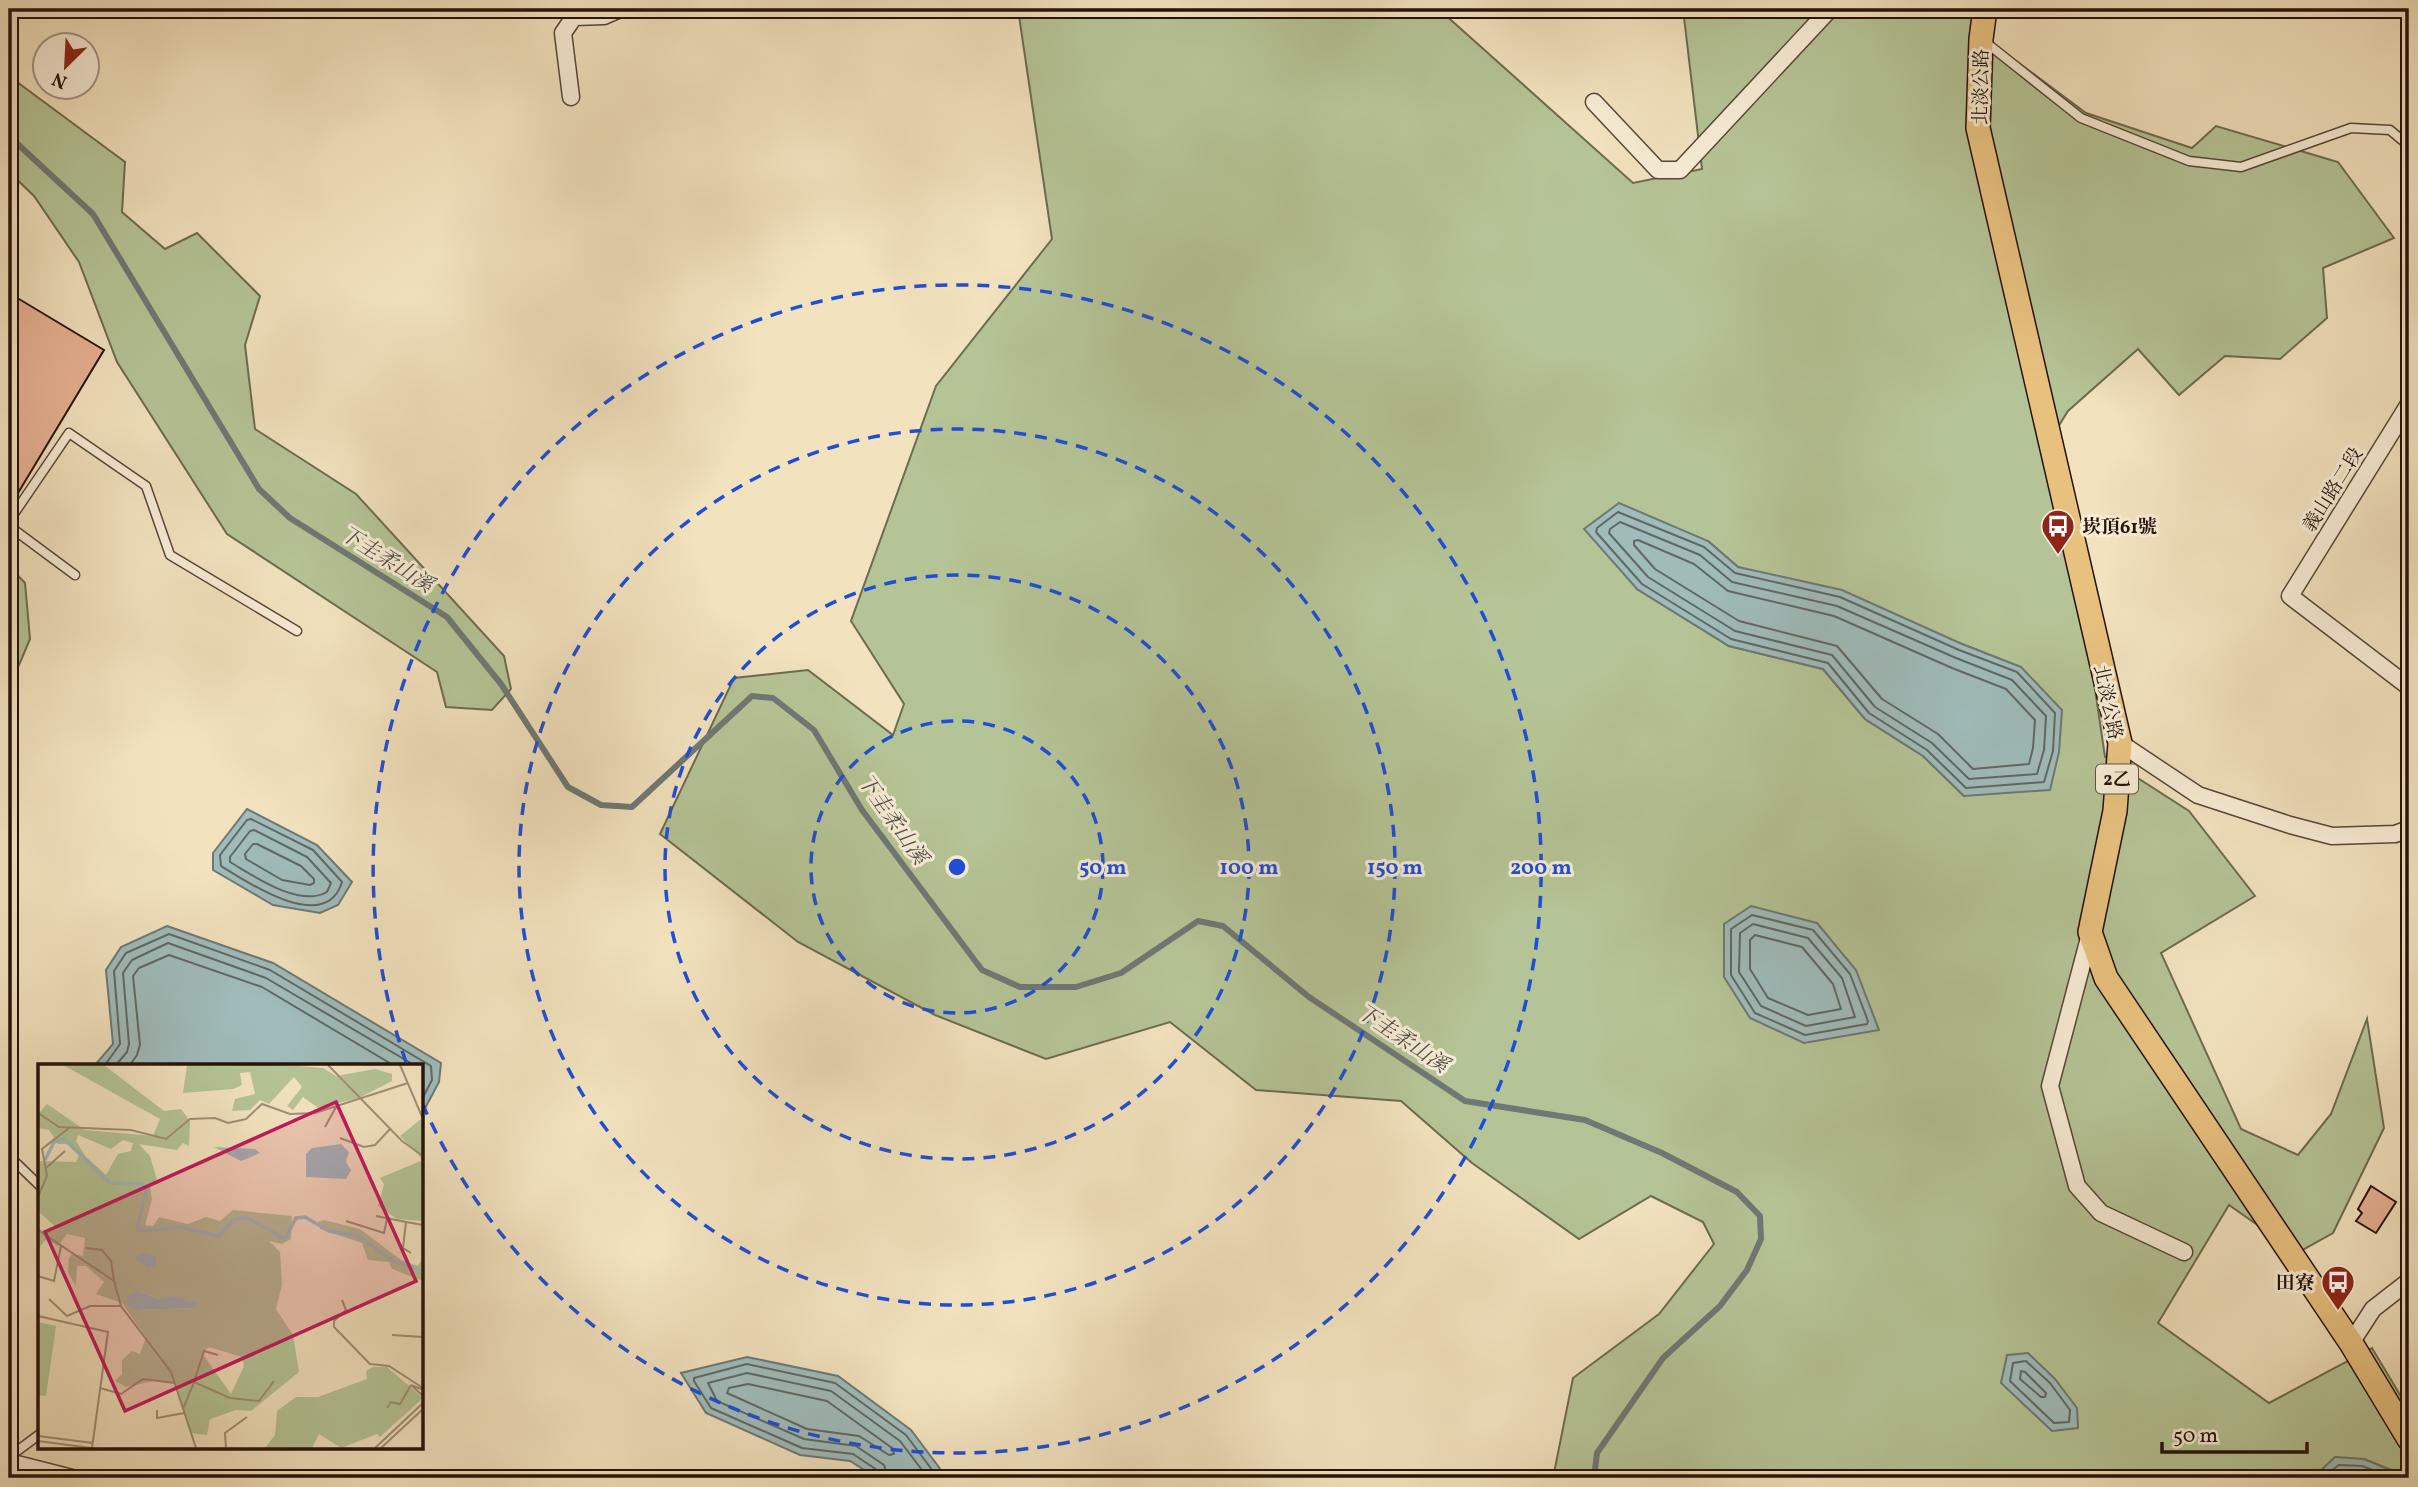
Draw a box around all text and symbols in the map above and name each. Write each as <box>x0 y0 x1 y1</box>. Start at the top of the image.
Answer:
north arrow <box>32 32 102 102</box>
street label: 北淡公路 <box>1968 49 1996 125</box>
text: N <box>48 65 71 94</box>
street label: 義山路二段 <box>2297 443 2370 537</box>
bus stop icon: 崁頂61號 <box>2039 507 2077 556</box>
place label: 崁頂61號 <box>2082 515 2157 541</box>
water label: 下圭柔山溪 <box>334 520 440 601</box>
street label: 北淡公路 <box>2086 663 2128 742</box>
road number: 2乙 <box>2096 764 2138 794</box>
water label: 下圭柔山溪 <box>850 769 935 873</box>
text: 50 m <box>1079 854 1127 883</box>
text: 100 m <box>1219 854 1279 883</box>
text: 150 m <box>1367 854 1423 883</box>
text: 200 m <box>1510 854 1572 883</box>
centre of rings <box>945 855 969 879</box>
water label: 下圭柔山溪 <box>1351 998 1455 1082</box>
inset map <box>38 1064 424 1448</box>
bus stop icon: 田寮 <box>2319 1263 2357 1312</box>
place label: 田寮 <box>2276 1271 2314 1297</box>
scale bar <box>2162 1410 2308 1454</box>
text: 50 m <box>2173 1422 2218 1451</box>

